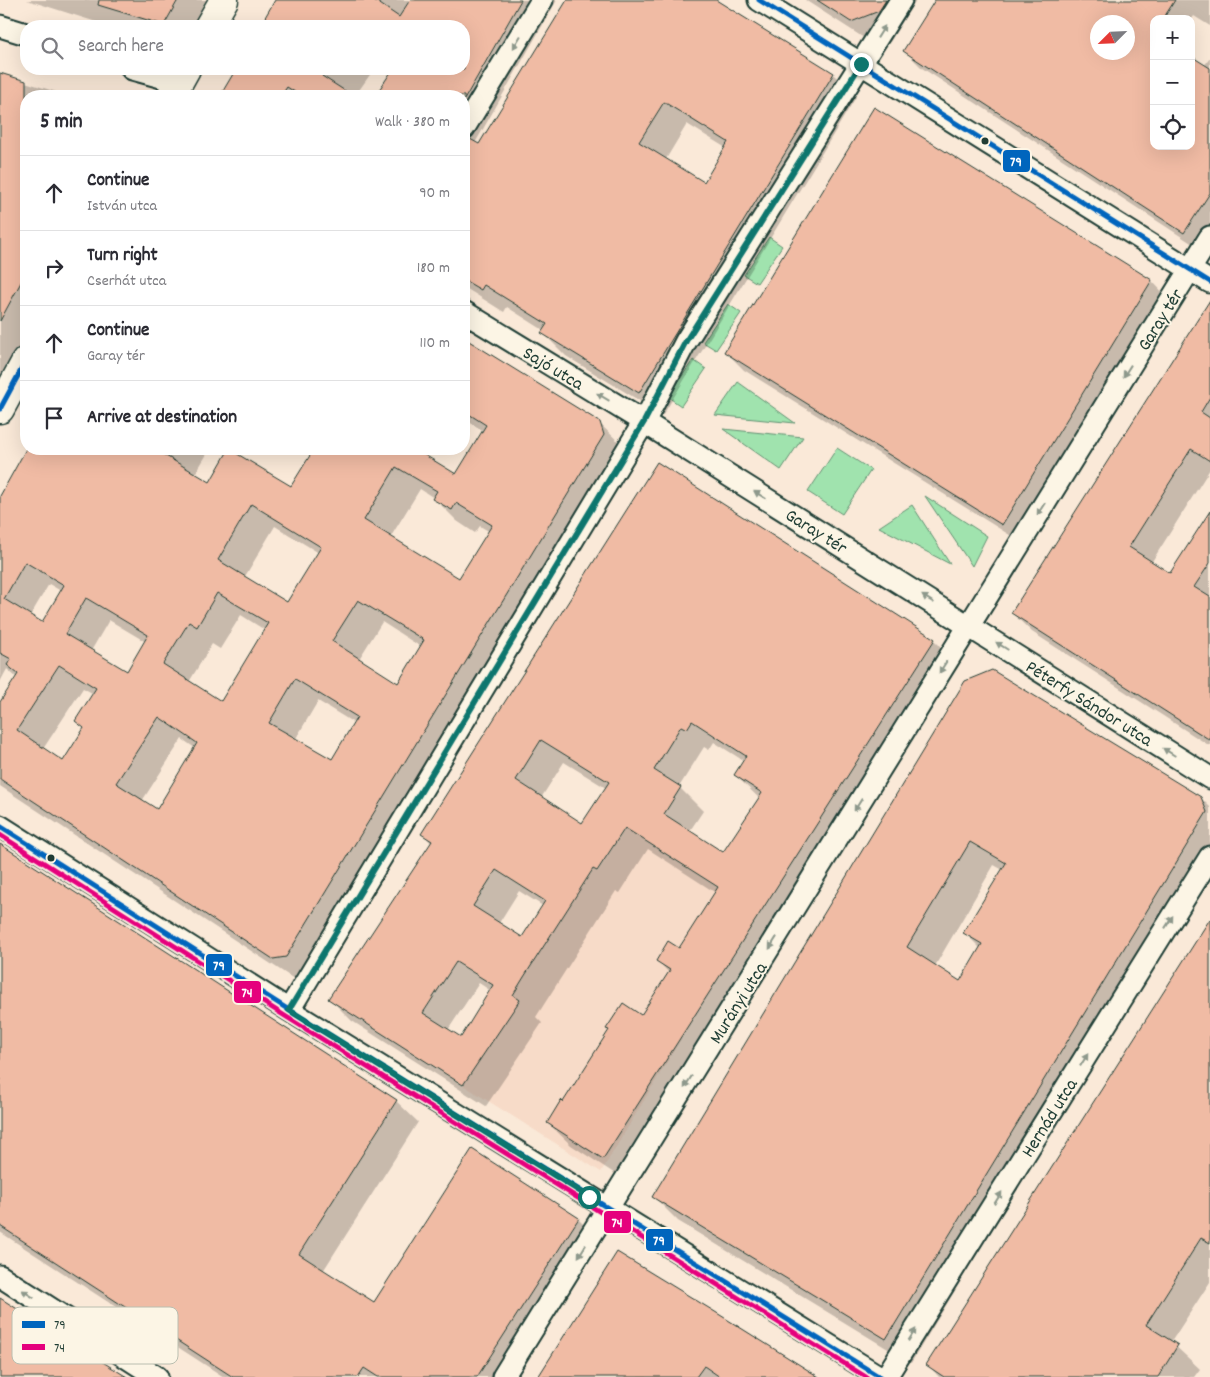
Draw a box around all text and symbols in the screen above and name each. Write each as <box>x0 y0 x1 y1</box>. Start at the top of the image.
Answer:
north arrow <box>1090 15 1135 60</box>
map controls <box>1150 15 1195 150</box>
button: + <box>1150 15 1195 60</box>
search box <box>20 20 470 75</box>
one-way arrow <box>876 25 886 39</box>
icon: search <box>38 34 66 62</box>
text: Search here <box>78 34 164 61</box>
one-way arrow <box>512 35 521 48</box>
route end <box>850 53 873 76</box>
button: − <box>1150 60 1195 105</box>
button: locate <box>1150 105 1195 150</box>
text: 5 min <box>40 108 83 138</box>
text: Walk · 380 m <box>375 111 450 134</box>
unlabelled marker <box>980 136 990 146</box>
line badge: 79 <box>1002 149 1031 173</box>
text: 79 <box>1010 153 1022 173</box>
text: Continue <box>87 168 149 195</box>
icon: ahead <box>40 179 68 207</box>
text: 90 m <box>419 182 450 205</box>
text: István utca <box>87 195 157 218</box>
text: Turn right <box>87 243 158 270</box>
icon: right <box>40 254 68 282</box>
text: 180 m <box>417 257 450 280</box>
text: Cserhát utca <box>87 270 166 293</box>
street label: Garay tér <box>1132 285 1192 357</box>
text: Continue <box>87 318 149 345</box>
icon: ahead <box>40 329 68 357</box>
text: 110 m <box>420 332 450 355</box>
street label: Sajó utca <box>517 341 589 399</box>
text: Garay tér <box>87 345 145 368</box>
one-way arrow <box>1122 364 1132 377</box>
one-way arrow <box>596 392 609 401</box>
icon: arrive <box>40 404 68 432</box>
text: Arrive at destination <box>87 405 237 432</box>
one-way arrow <box>754 490 767 499</box>
one-way arrow <box>1037 502 1046 515</box>
street label: Garay tér <box>779 503 851 563</box>
one-way arrow <box>921 595 934 604</box>
one-way arrow <box>995 641 1009 651</box>
street label: Péterfy Sándor utca <box>1019 655 1158 755</box>
one-way arrow <box>939 660 948 673</box>
one-way arrow <box>1162 747 1175 757</box>
one-way arrow <box>854 798 863 812</box>
unlabelled marker <box>46 853 56 863</box>
one-way arrow <box>1165 915 1174 928</box>
one-way arrow <box>768 937 777 950</box>
line badge: 79 <box>205 953 233 977</box>
text: 79 <box>213 957 225 977</box>
street label: Murányi utca <box>704 957 776 1050</box>
line badge: 74 <box>233 980 262 1004</box>
text: 74 <box>241 984 253 1004</box>
one-way arrow <box>1079 1053 1088 1066</box>
street label: Hernád utca <box>1016 1073 1086 1164</box>
one-way arrow <box>683 1075 692 1088</box>
route start <box>578 1186 601 1209</box>
one-way arrow <box>993 1191 1002 1204</box>
line badge: 74 <box>603 1210 632 1234</box>
text: 74 <box>611 1214 623 1234</box>
line badge: 79 <box>645 1228 674 1252</box>
text: 79 <box>653 1232 665 1252</box>
one-way arrow <box>578 1245 587 1258</box>
one-way arrow <box>21 1289 35 1299</box>
legend <box>12 1307 178 1364</box>
text: 79 <box>54 1316 66 1336</box>
one-way arrow <box>907 1329 916 1342</box>
text: 74 <box>54 1339 65 1359</box>

